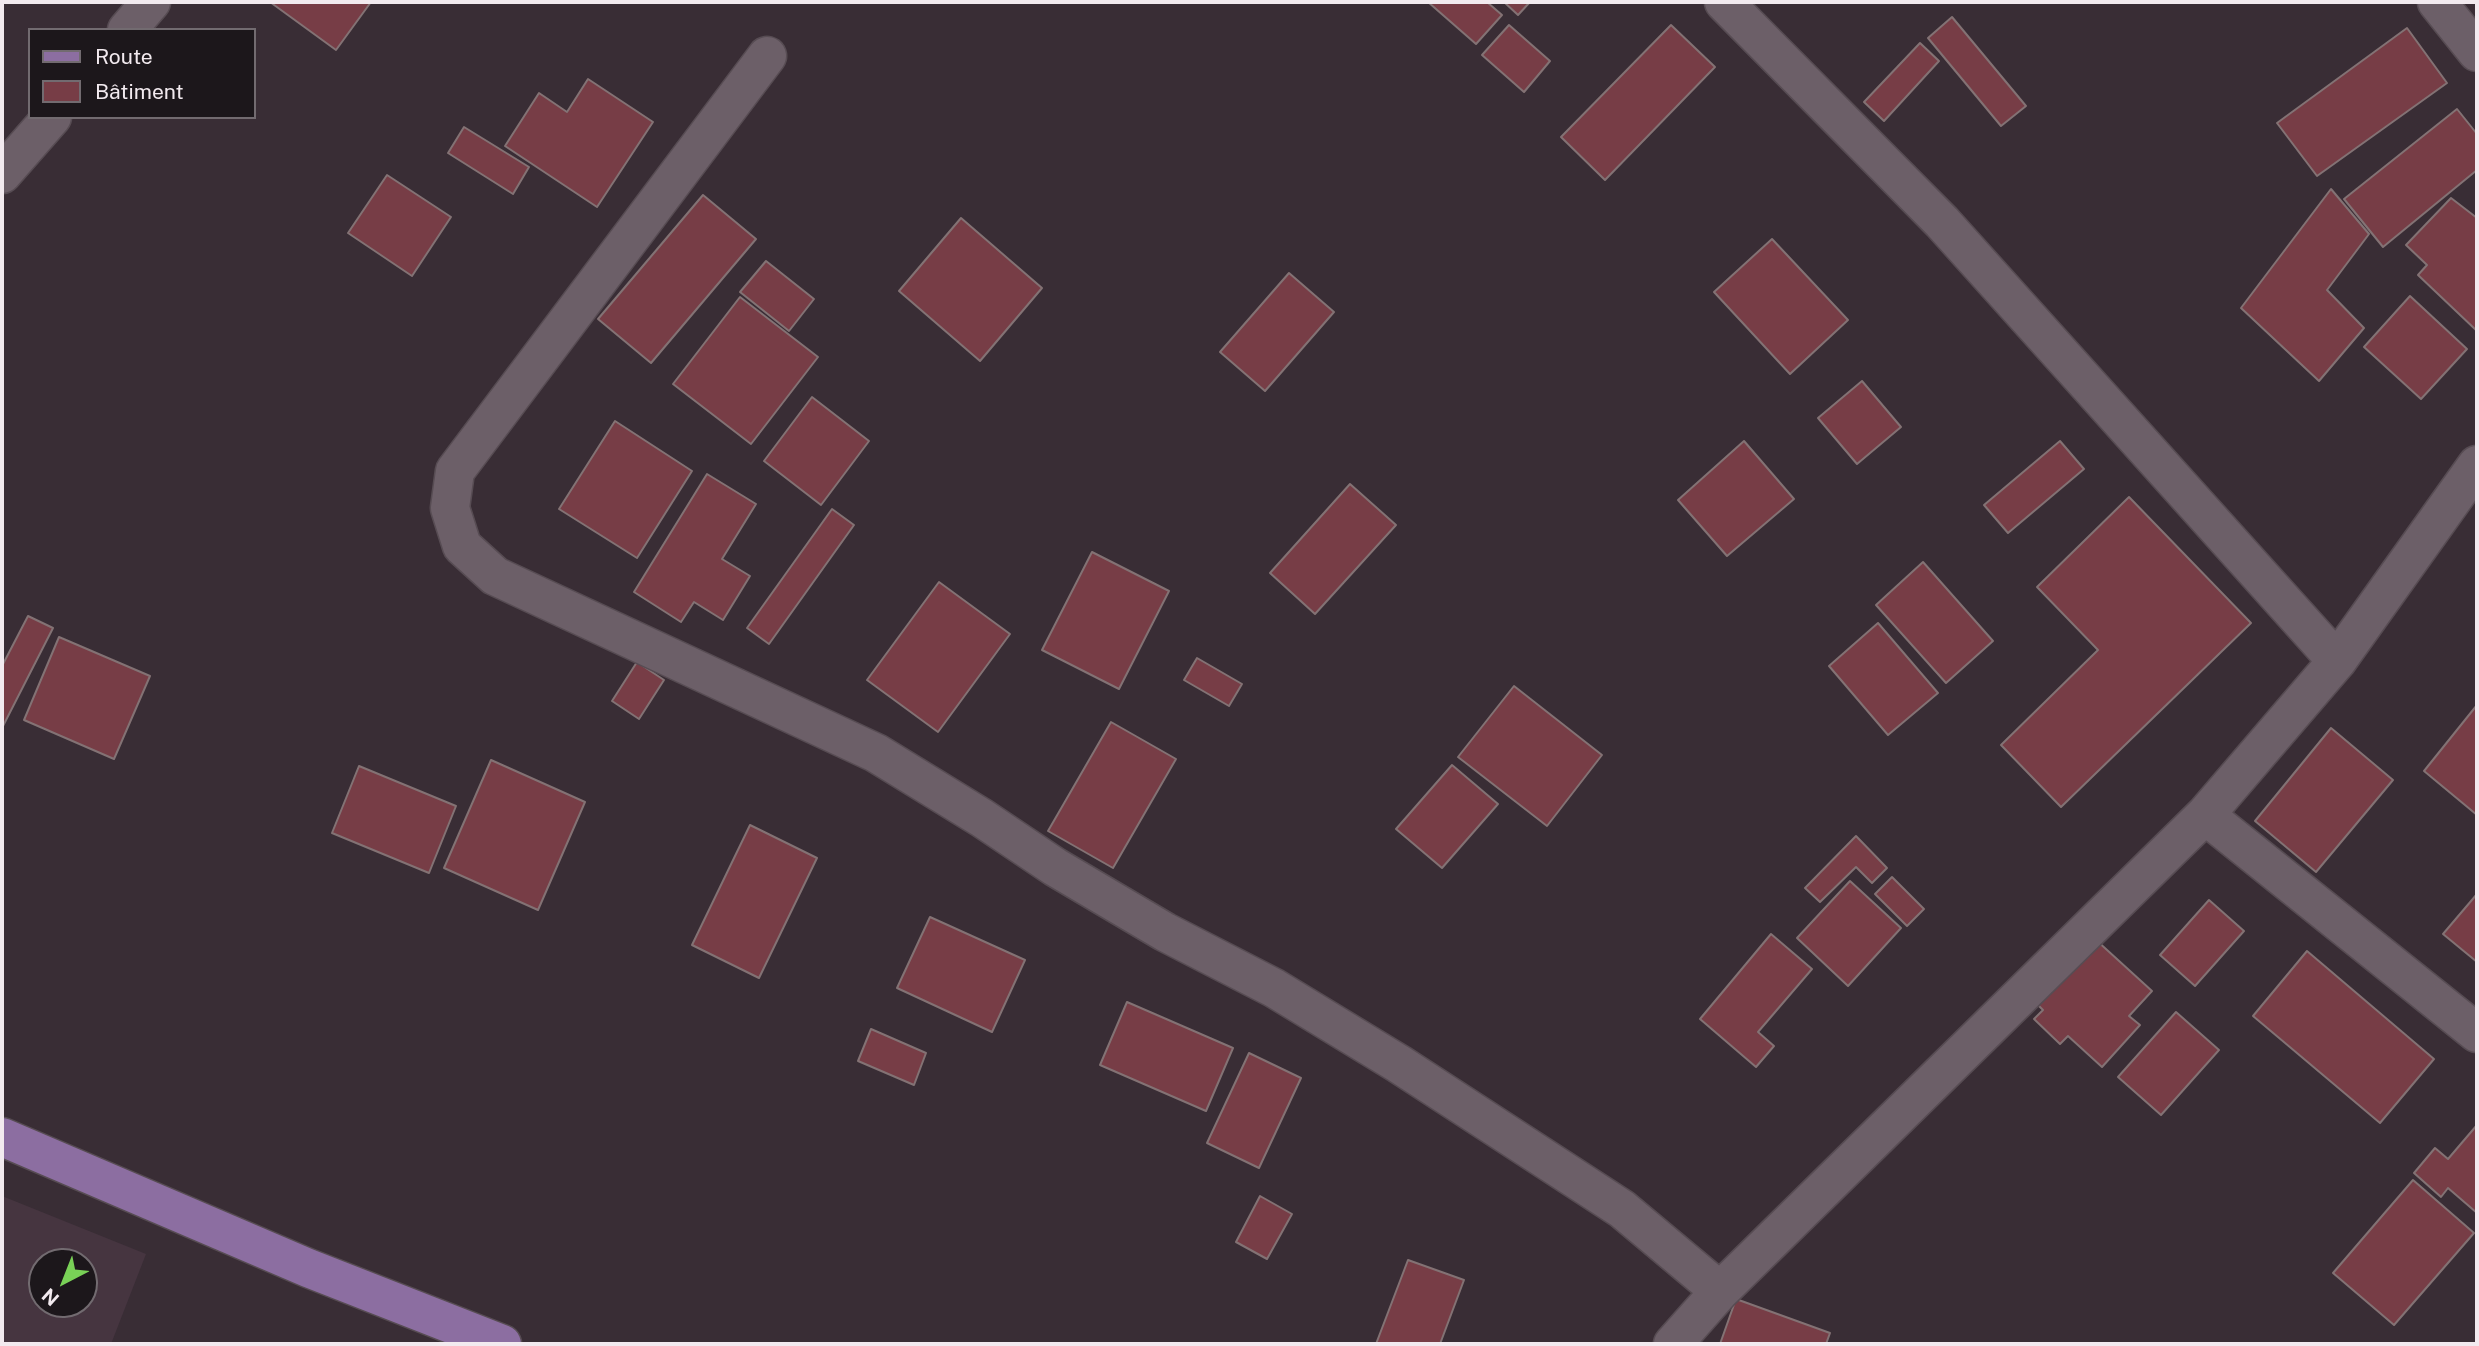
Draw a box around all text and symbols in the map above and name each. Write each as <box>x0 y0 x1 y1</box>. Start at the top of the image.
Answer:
legend <box>28 28 256 119</box>
text: Route <box>95 44 153 69</box>
text: Bâtiment <box>95 79 184 104</box>
north arrow <box>28 1248 98 1318</box>
text: N <box>37 1284 63 1310</box>

